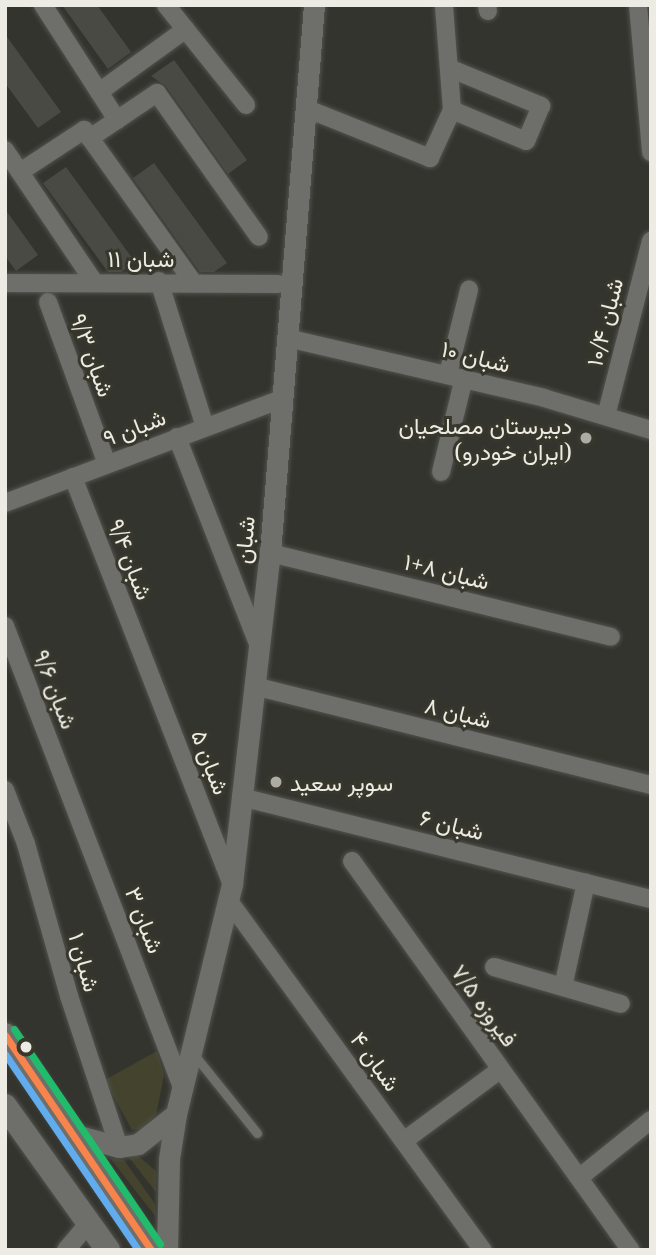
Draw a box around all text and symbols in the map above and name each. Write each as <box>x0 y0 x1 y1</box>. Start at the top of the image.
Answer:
street label: ۱۱ شبان <box>108 244 174 272</box>
street label: ۱۰/۴ شبان <box>580 275 628 369</box>
street label: ۹/۳ شبان <box>65 310 121 400</box>
street label: ۱۰ شبان <box>439 334 513 378</box>
street label: ۹ شبان <box>99 403 169 451</box>
place label: دبیرستان مصلحیان (ایران خودرو) <box>399 411 572 465</box>
marker: دبیرستان مصلحیان (ایران خودرو) <box>578 430 594 446</box>
street label: ۹/۴ شبان <box>103 515 159 603</box>
street label: شبان <box>228 515 260 565</box>
street label: ۱+۸ شبان <box>402 547 492 595</box>
street label: ۹/۶ شبان <box>28 646 84 732</box>
street label: ۸ شبان <box>422 690 494 734</box>
street label: ۵ شبان <box>186 726 236 798</box>
place label: سوپر سعید <box>290 768 393 796</box>
marker: سوپر سعید <box>268 774 284 790</box>
street label: ۶ شبان <box>417 803 487 845</box>
street label: ۳ شبان <box>120 883 170 957</box>
street label: ۱ شبان <box>63 929 107 995</box>
street label: ۷/۵ فیروزه <box>446 958 524 1052</box>
street label: ۴ شبان <box>345 1026 407 1096</box>
unlabelled marker <box>19 1040 33 1054</box>

